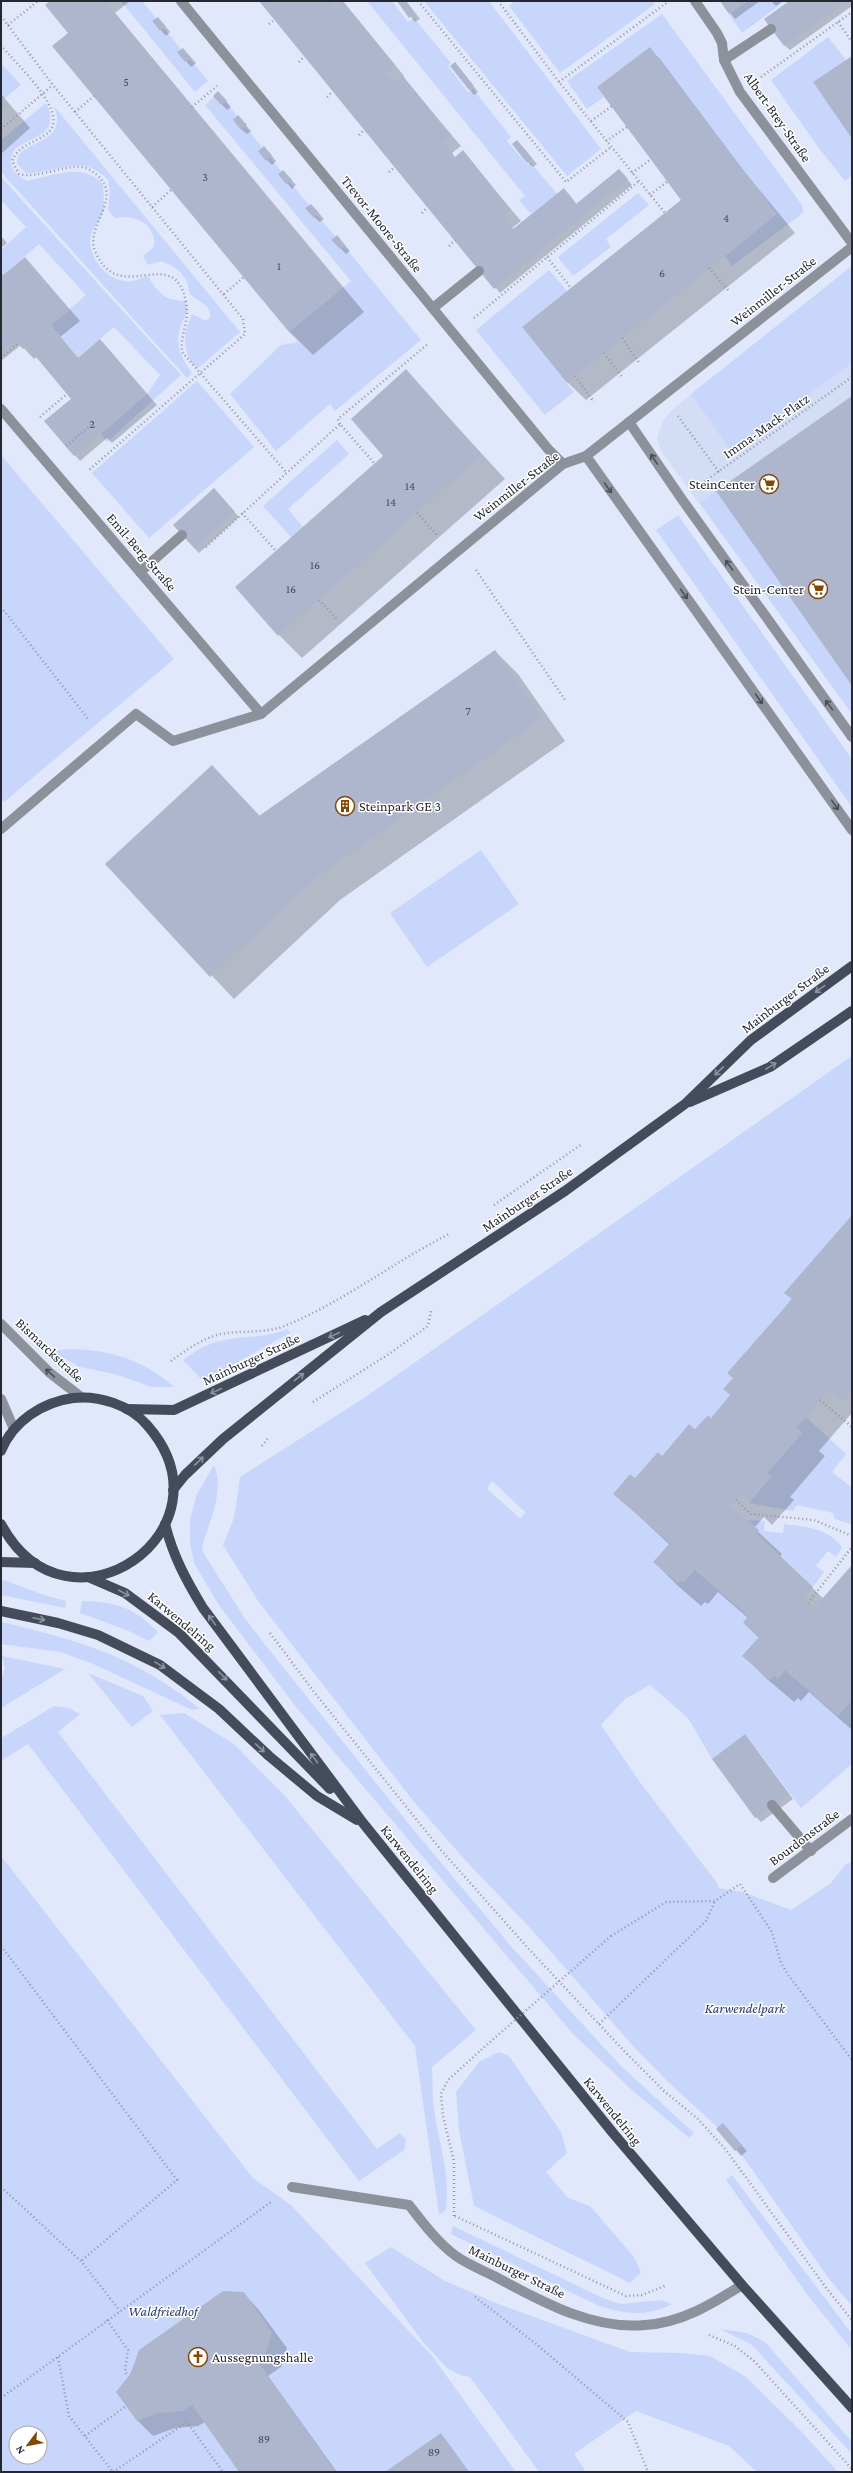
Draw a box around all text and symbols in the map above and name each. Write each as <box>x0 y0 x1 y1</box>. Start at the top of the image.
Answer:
street label: Albert-Brey-Straße <box>741 69 815 165</box>
house number: 5 <box>123 75 129 89</box>
house number: 3 <box>202 170 208 184</box>
street label: Trevor-Moore-Straße <box>338 172 426 276</box>
house number: 4 <box>723 211 729 225</box>
street label: Weinmiller-Straße <box>727 253 819 329</box>
house number: 1 <box>277 259 281 273</box>
house number: 6 <box>659 266 665 280</box>
street label: Imma-Mack-Platz <box>720 390 812 462</box>
house number: 2 <box>89 417 95 431</box>
street label: Weinmiller-Straße <box>470 448 562 524</box>
one-way arrow <box>650 453 658 465</box>
supermarket icon: SteinCenter <box>758 473 780 495</box>
place label: SteinCenter <box>689 476 755 492</box>
house number: 14 <box>405 479 415 493</box>
one-way arrow <box>604 482 612 493</box>
house number: 14 <box>386 495 396 509</box>
street label: Emil-Berg-Straße <box>104 510 180 594</box>
house number: 16 <box>310 558 320 572</box>
one-way arrow <box>725 560 733 571</box>
supermarket icon: Stein-Center <box>807 578 829 600</box>
place label: Stein-Center <box>733 581 804 597</box>
house number: 16 <box>286 582 296 596</box>
one-way arrow <box>680 588 688 599</box>
one-way arrow <box>755 694 763 705</box>
one-way arrow <box>825 700 833 711</box>
house number: 7 <box>465 704 471 718</box>
building icon: Steinpark GE 3 <box>334 795 356 817</box>
place label: Steinpark GE 3 <box>359 798 441 814</box>
one-way arrow <box>831 800 839 811</box>
street label: Mainburger Straße <box>738 960 832 1036</box>
one-way arrow <box>815 985 826 993</box>
one-way arrow <box>765 1061 777 1069</box>
one-way arrow <box>714 1066 724 1075</box>
street label: Mainburger Straße <box>479 1163 575 1235</box>
street label: Bismarckstraße <box>13 1315 87 1385</box>
street label: Mainburger Straße <box>200 1329 302 1389</box>
one-way arrow <box>328 1332 340 1339</box>
one-way arrow <box>45 1368 55 1377</box>
one-way arrow <box>293 1373 304 1382</box>
one-way arrow <box>210 1388 222 1395</box>
one-way arrow <box>194 1456 204 1466</box>
street label: Karwendelring <box>145 1588 219 1654</box>
one-way arrow <box>118 1590 130 1597</box>
one-way arrow <box>32 1615 45 1623</box>
one-way arrow <box>208 1615 216 1626</box>
one-way arrow <box>154 1661 165 1669</box>
one-way arrow <box>218 1671 228 1681</box>
one-way arrow <box>255 1743 265 1752</box>
one-way arrow <box>310 1753 318 1764</box>
street label: Bourdonstraße <box>766 1805 842 1869</box>
street label: Karwendelring <box>378 1822 443 1897</box>
park label: Karwendelpark <box>705 2000 786 2016</box>
street label: Karwendelring <box>581 2074 646 2149</box>
street label: Mainburger Straße <box>466 2241 568 2301</box>
park label: Waldfriedhof <box>128 2303 200 2319</box>
church icon: Aussegnungshalle <box>187 2346 209 2368</box>
place label: Aussegnungshalle <box>212 2349 313 2365</box>
north arrow <box>8 2425 48 2465</box>
house number: 89 <box>258 2432 270 2446</box>
text: N <box>12 2444 27 2457</box>
house number: 89 <box>428 2445 440 2459</box>

